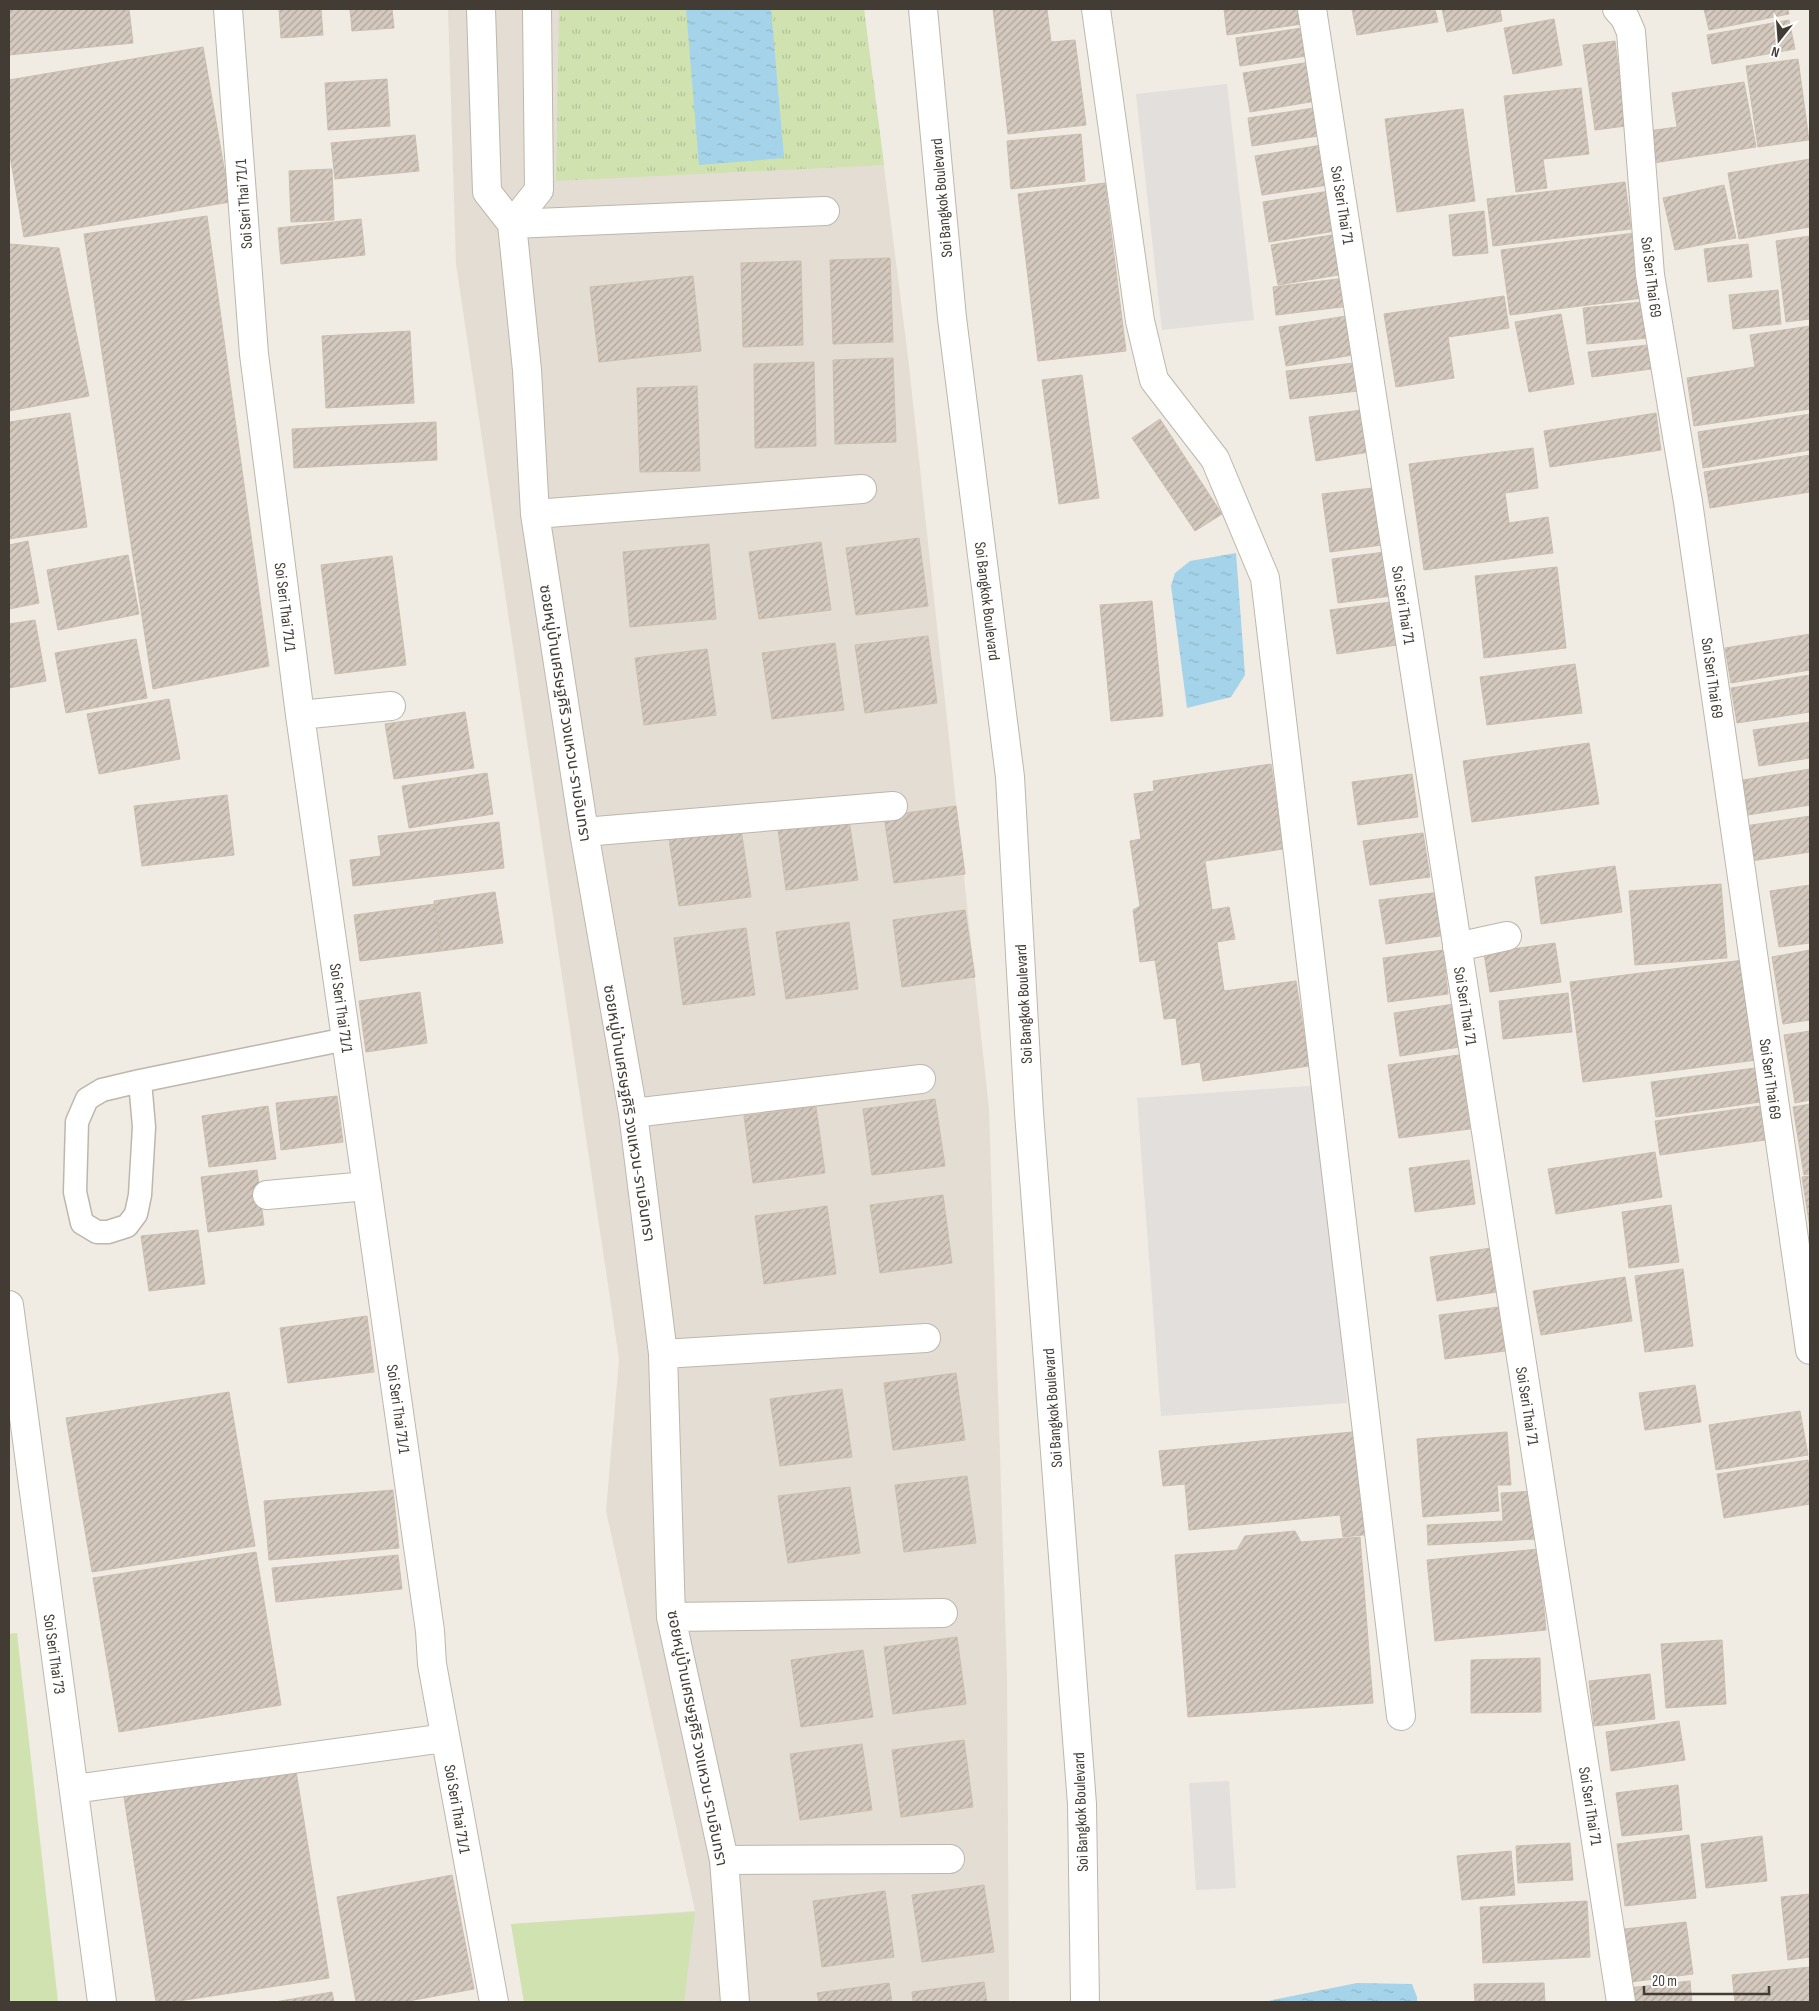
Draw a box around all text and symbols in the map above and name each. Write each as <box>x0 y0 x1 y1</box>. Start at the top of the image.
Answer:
north arrow <box>1754 15 1804 65</box>
text: N <box>1769 43 1781 61</box>
street label: Soi Bangkok Boulevard <box>928 137 957 258</box>
street label: Soi Seri Thai 71/1 <box>232 158 257 249</box>
street label: Soi Seri Thai 71 <box>1326 165 1357 246</box>
street label: Soi Seri Thai 69 <box>1636 236 1665 319</box>
street label: Soi Bangkok Boulevard <box>970 541 1003 662</box>
street label: Soi Seri Thai 71/1 <box>270 561 299 653</box>
street label: Soi Seri Thai 71 <box>1387 565 1418 646</box>
street label: ซอยหมู่บ้านเศรษฐศิริ วงแหวน-รามอินทรา <box>535 583 594 843</box>
street label: Soi Seri Thai 69 <box>1696 637 1727 720</box>
street label: Soi Bangkok Boulevard <box>1012 944 1037 1064</box>
street label: Soi Seri Thai 71/1 <box>325 962 356 1054</box>
street label: Soi Seri Thai 71 <box>1449 966 1480 1047</box>
street label: ซอยหมู่บ้านเศรษฐศิริ วงแหวน-รามอินทรา <box>599 983 658 1243</box>
street label: Soi Seri Thai 69 <box>1754 1038 1785 1121</box>
street label: Soi Bangkok Boulevard <box>1040 1348 1067 1468</box>
street label: Soi Seri Thai 71/1 <box>382 1363 413 1455</box>
street label: Soi Seri Thai 71 <box>1511 1366 1542 1447</box>
street label: ซอยหมู่บ้านเศรษฐศิริ วงแหวน-รามอินทรา <box>662 1609 731 1868</box>
street label: Soi Seri Thai 73 <box>39 1613 69 1695</box>
street label: Soi Bangkok Boulevard <box>1070 1752 1093 1872</box>
street label: Soi Seri Thai 71/1 <box>439 1763 474 1856</box>
street label: Soi Seri Thai 71 <box>1574 1766 1605 1847</box>
scale bar <box>1644 1964 1769 1996</box>
text: 20 m <box>1652 1972 1677 1991</box>

